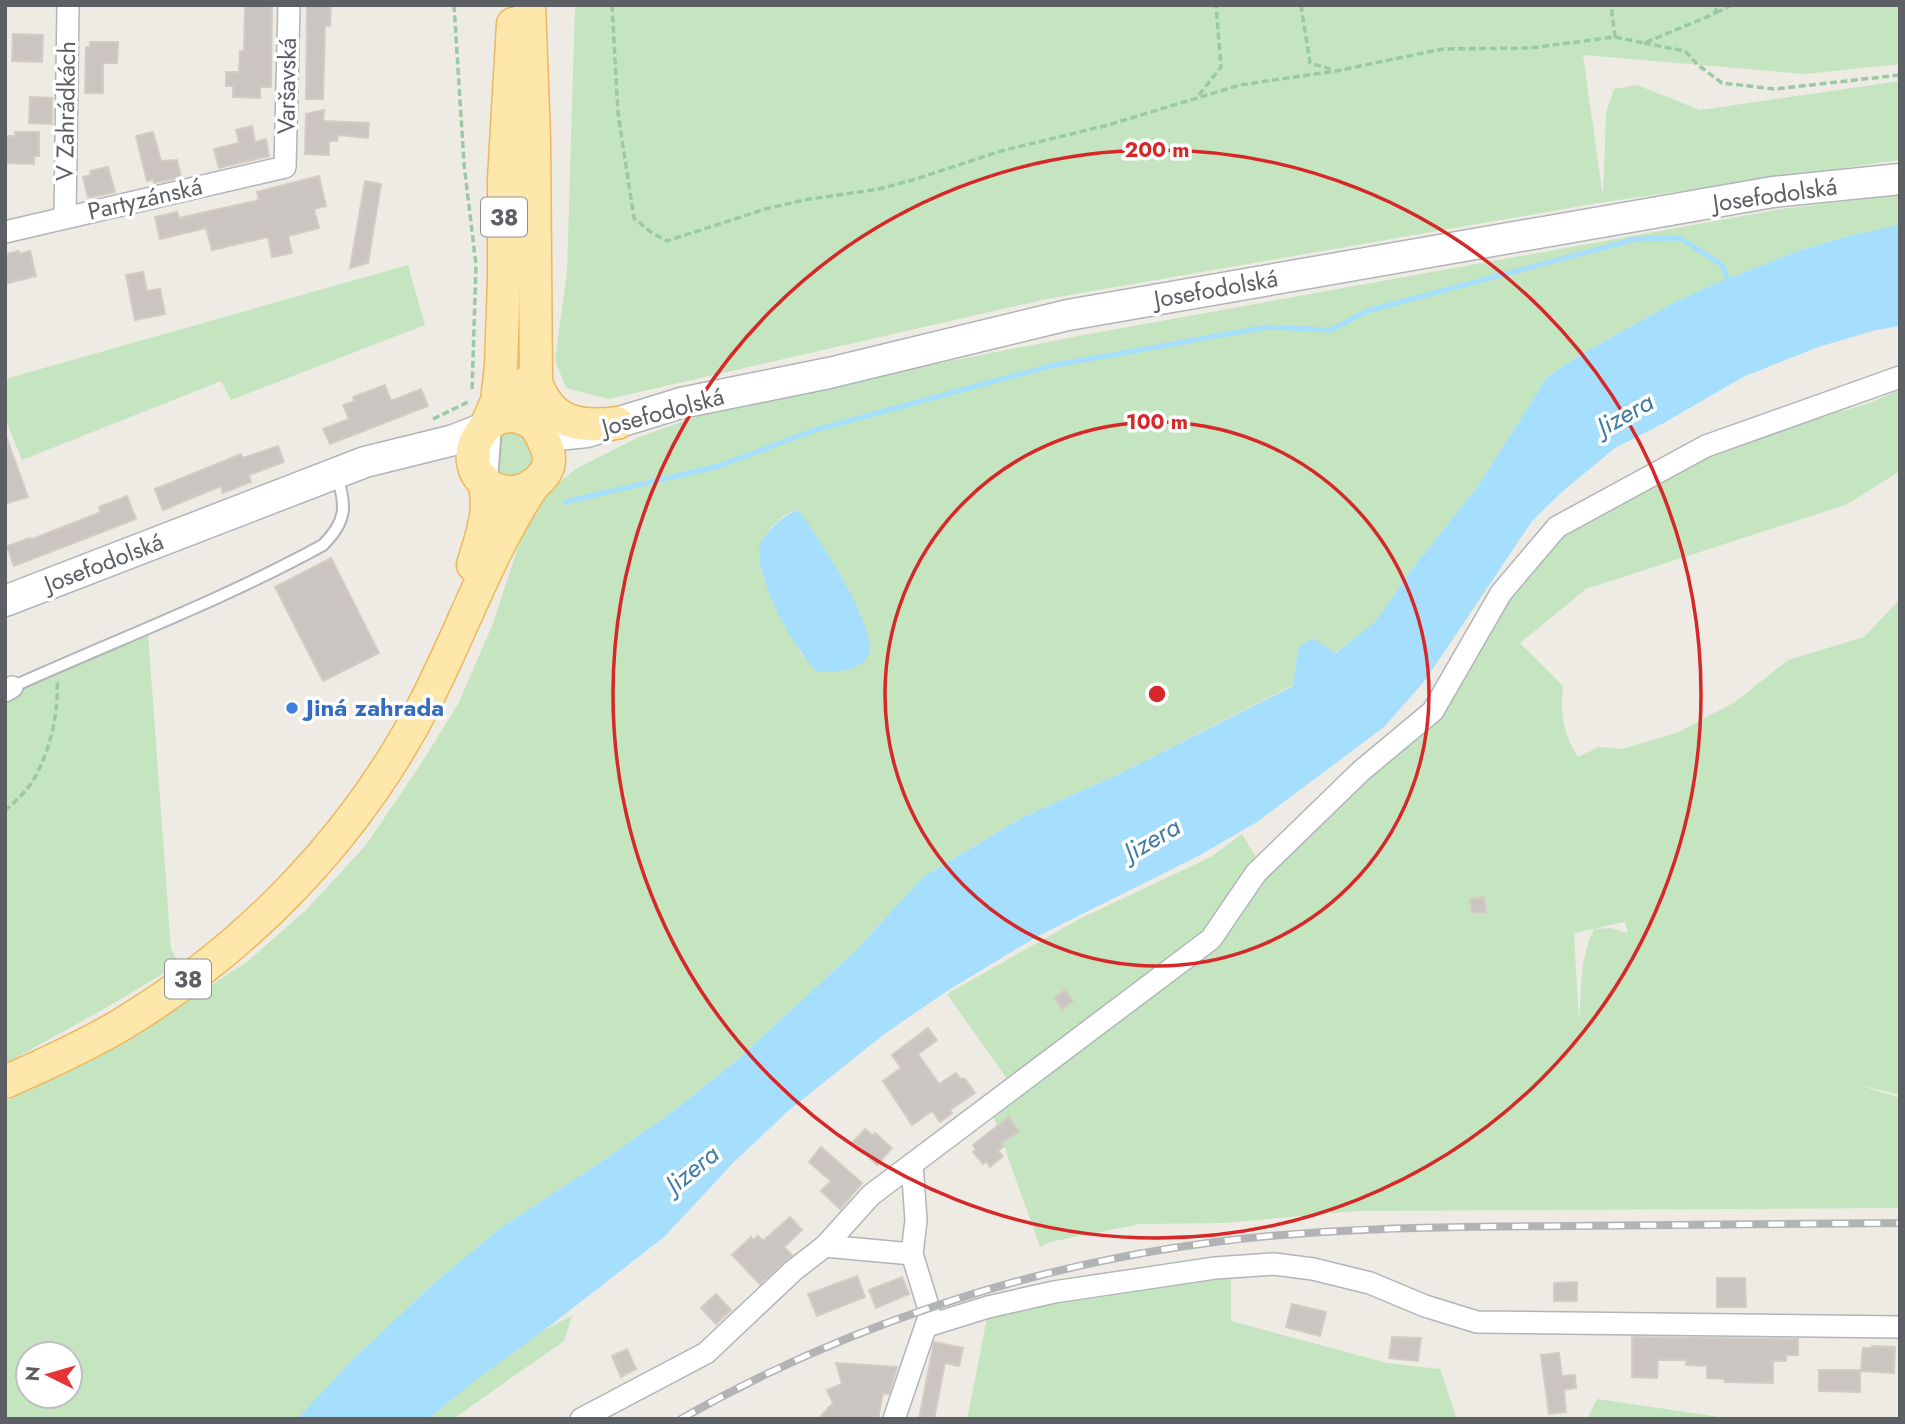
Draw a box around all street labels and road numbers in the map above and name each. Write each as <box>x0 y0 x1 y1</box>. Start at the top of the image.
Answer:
street label: Varšavská <box>268 37 305 135</box>
street label: V Zahrádkách <box>47 41 84 181</box>
street label: Partyzánská <box>84 168 206 229</box>
street label: Josefodolská <box>1708 168 1839 221</box>
road number: 38 <box>481 198 527 236</box>
street label: Josefodolská <box>1148 260 1281 317</box>
street label: Josefodolská <box>595 378 728 445</box>
street label: Josefodolská <box>36 524 168 602</box>
road number: 38 <box>165 960 211 998</box>

